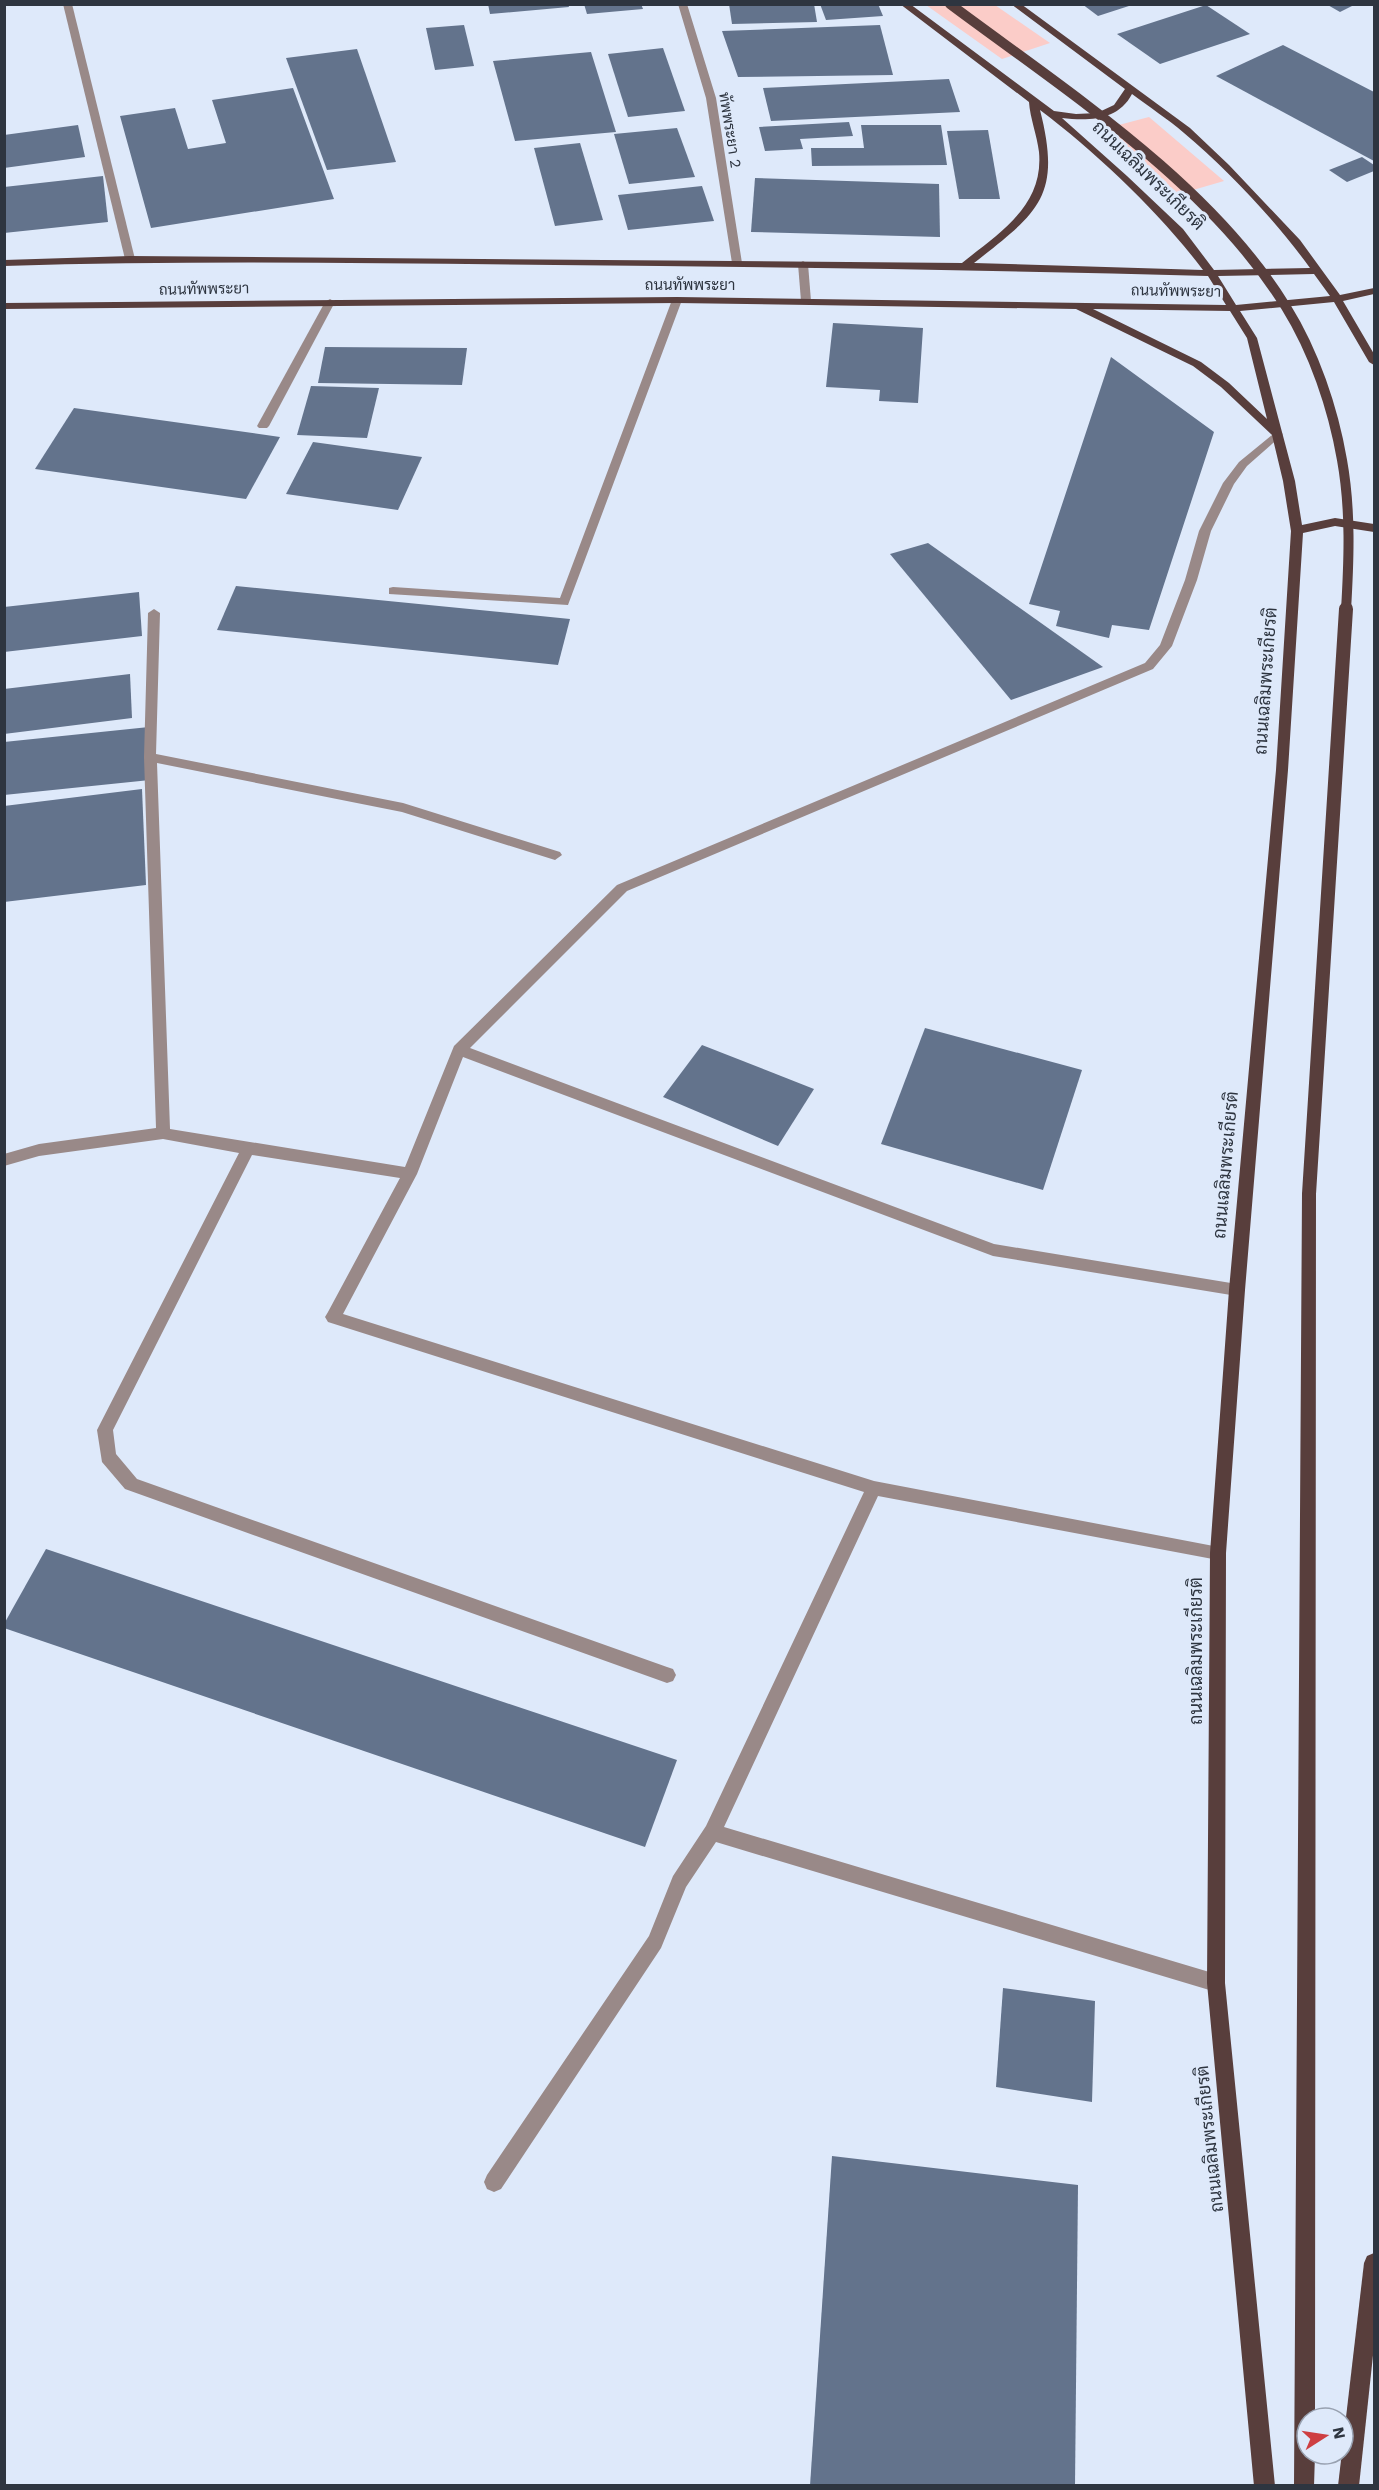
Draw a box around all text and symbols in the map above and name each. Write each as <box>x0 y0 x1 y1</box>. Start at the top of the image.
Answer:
street label: ทัพพระยา 2 <box>715 91 745 169</box>
street label: ถนนเฉลิมพระเกียรติ <box>1089 115 1211 234</box>
street label: ถนนทัพพระยา <box>645 276 735 294</box>
street label: ถนนทัพพระยา <box>159 279 249 299</box>
street label: ถนนทัพพระยา <box>1131 281 1221 301</box>
street label: ถนนเฉลิมพระเกียรติ <box>1247 606 1281 755</box>
street label: ถนนเฉลิมพระเกียรติ <box>1206 1090 1242 1240</box>
street label: ถนนเฉลิมพระเกียรติ <box>1183 1577 1206 1725</box>
street label: ถนนเฉลิมพระเกียรติ <box>1189 2064 1227 2214</box>
north arrow <box>1295 2406 1355 2466</box>
text: N <box>1329 2425 1350 2441</box>

